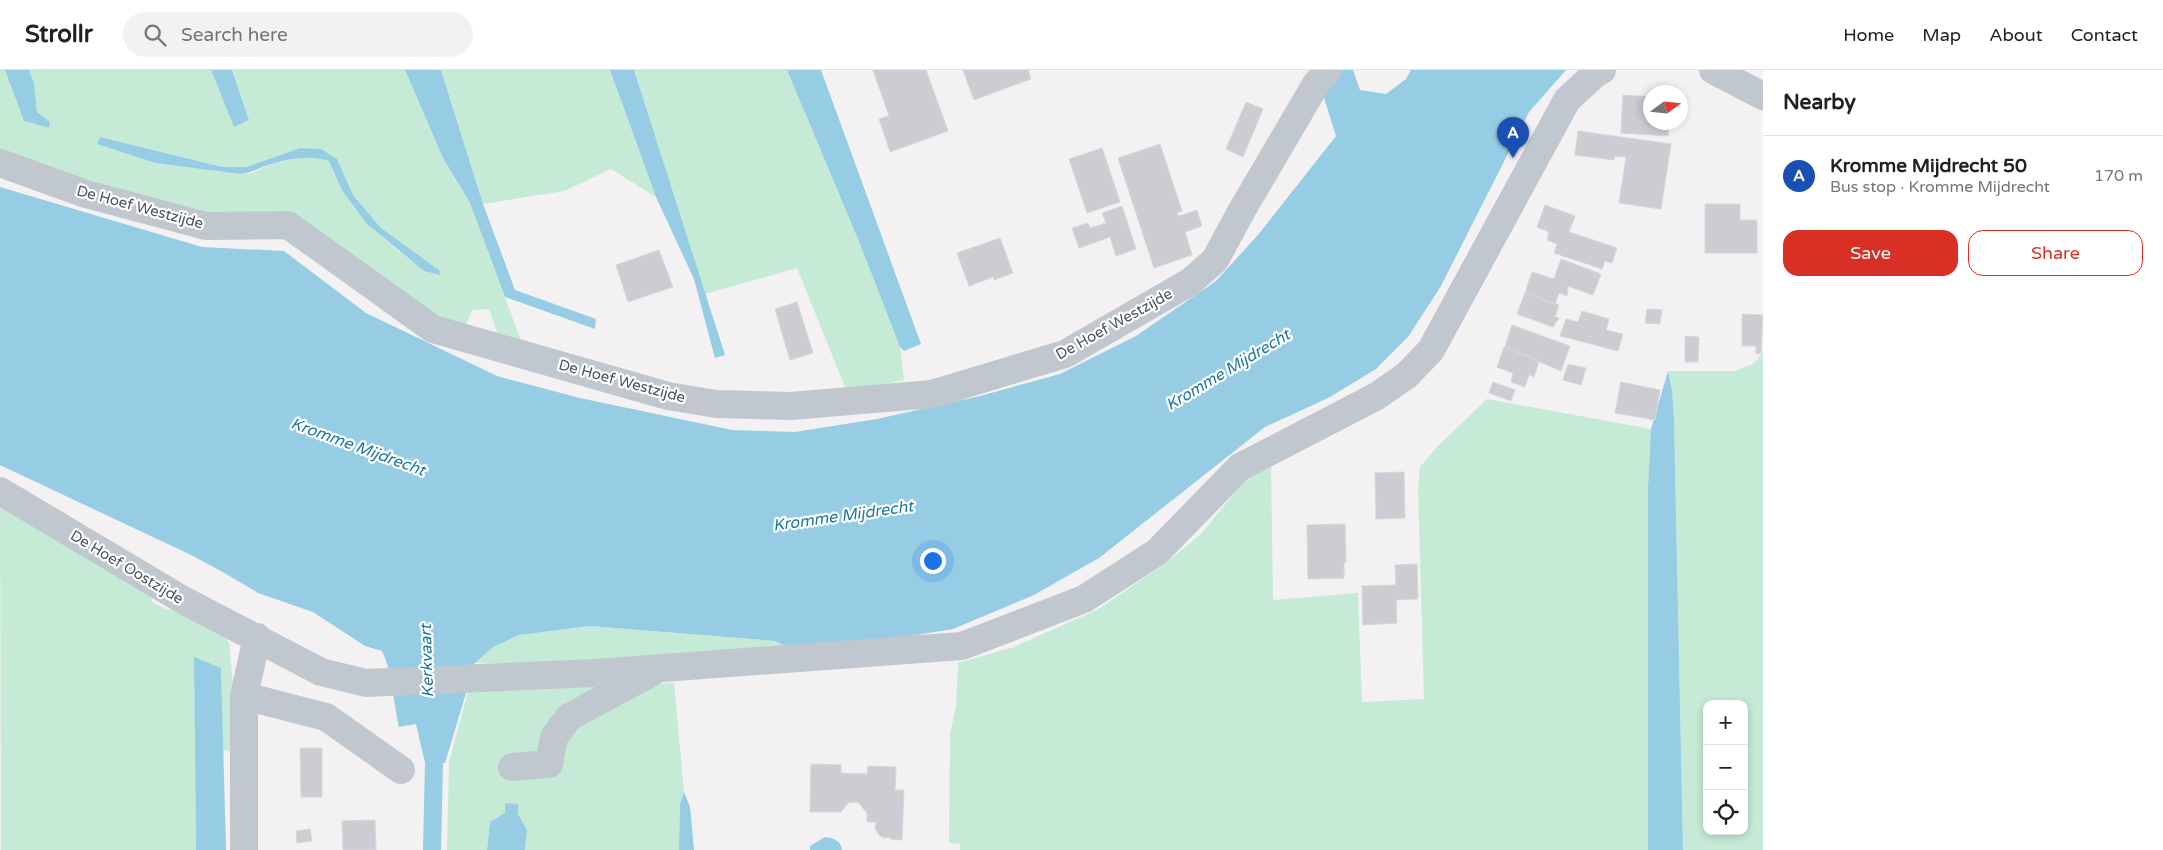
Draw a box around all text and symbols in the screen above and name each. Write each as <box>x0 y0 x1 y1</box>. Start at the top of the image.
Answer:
search box <box>123 12 473 57</box>
text: Strollr <box>25 20 93 49</box>
icon: search <box>141 21 169 49</box>
text: Search here <box>181 24 288 46</box>
text: Home <box>1843 24 1894 46</box>
text: Map <box>1922 24 1961 46</box>
text: About <box>1989 24 2043 46</box>
text: Contact <box>2071 24 2138 46</box>
north arrow <box>1643 85 1688 130</box>
text: Nearby <box>1783 90 1856 115</box>
pin: A <box>1497 117 1529 158</box>
text: Kromme Mijdrecht 50 <box>1830 155 2027 177</box>
text: A <box>1793 166 1805 186</box>
text: 170 m <box>2094 166 2143 186</box>
text: Bus stop · Kromme Mijdrecht <box>1830 177 2050 197</box>
street label: De Hoef Westzijde <box>75 181 205 233</box>
button: Save <box>1783 230 1958 276</box>
button: Share <box>1968 230 2143 276</box>
street label: De Hoef Westzijde <box>1053 284 1175 364</box>
water label: Kromme Mijdrecht <box>1162 324 1295 415</box>
street label: De Hoef Westzijde <box>557 355 687 407</box>
water label: Kromme Mijdrecht <box>288 413 430 481</box>
water label: Kromme Mijdrecht <box>772 496 916 536</box>
street label: De Hoef Oostzijde <box>67 526 187 608</box>
your location <box>920 548 946 574</box>
water label: Kerkvaart <box>416 622 438 698</box>
map controls <box>1703 700 1748 835</box>
button: + <box>1703 700 1748 745</box>
button: − <box>1703 745 1748 790</box>
button: locate <box>1703 790 1748 835</box>

